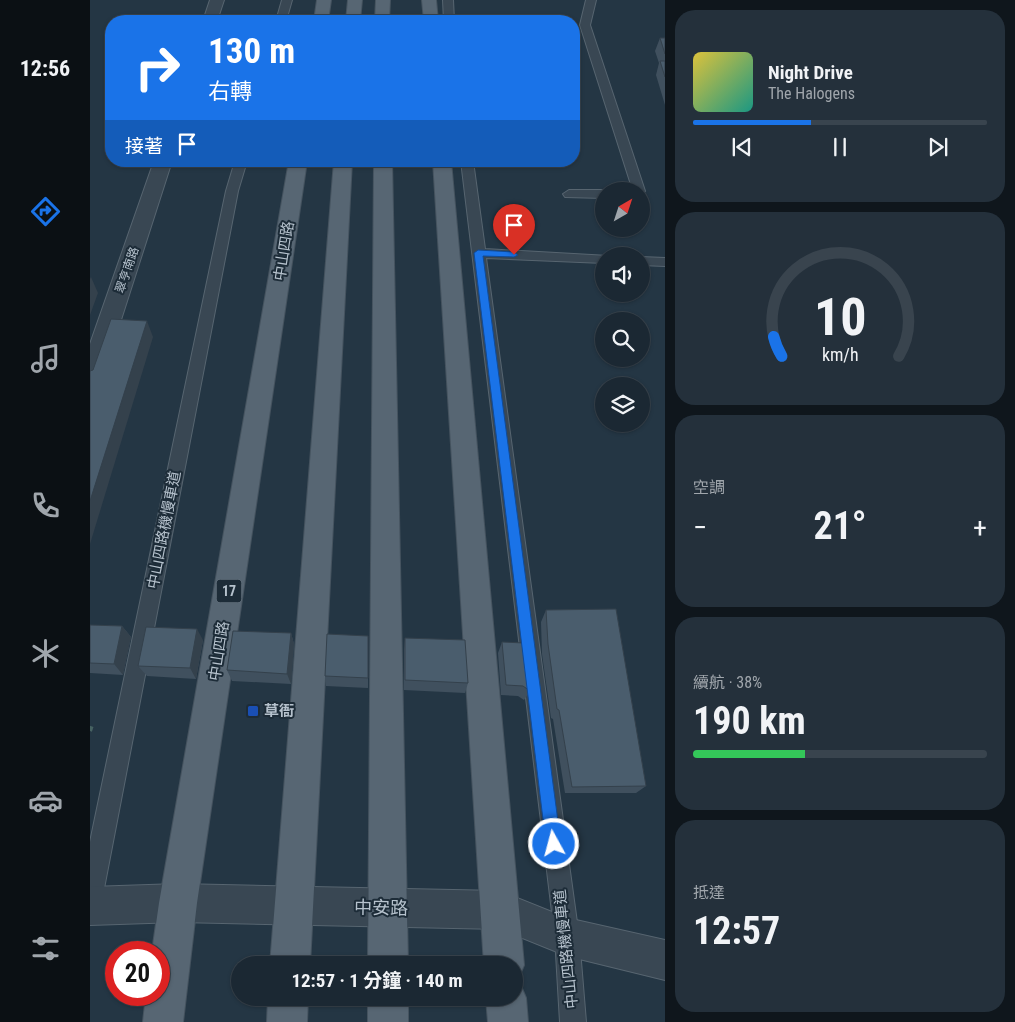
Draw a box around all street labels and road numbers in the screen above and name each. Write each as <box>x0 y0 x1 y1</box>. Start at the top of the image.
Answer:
street label: 中山四路 <box>270 220 298 282</box>
street label: 翠亨南路 <box>113 245 141 295</box>
street label: 中山四路機慢車道 <box>144 469 184 591</box>
road number: 17 <box>216 580 242 602</box>
street label: 中山四路 <box>205 620 233 682</box>
street label: 中山四路機慢車道 <box>551 888 581 1010</box>
street label: 中安路 <box>354 897 408 918</box>

